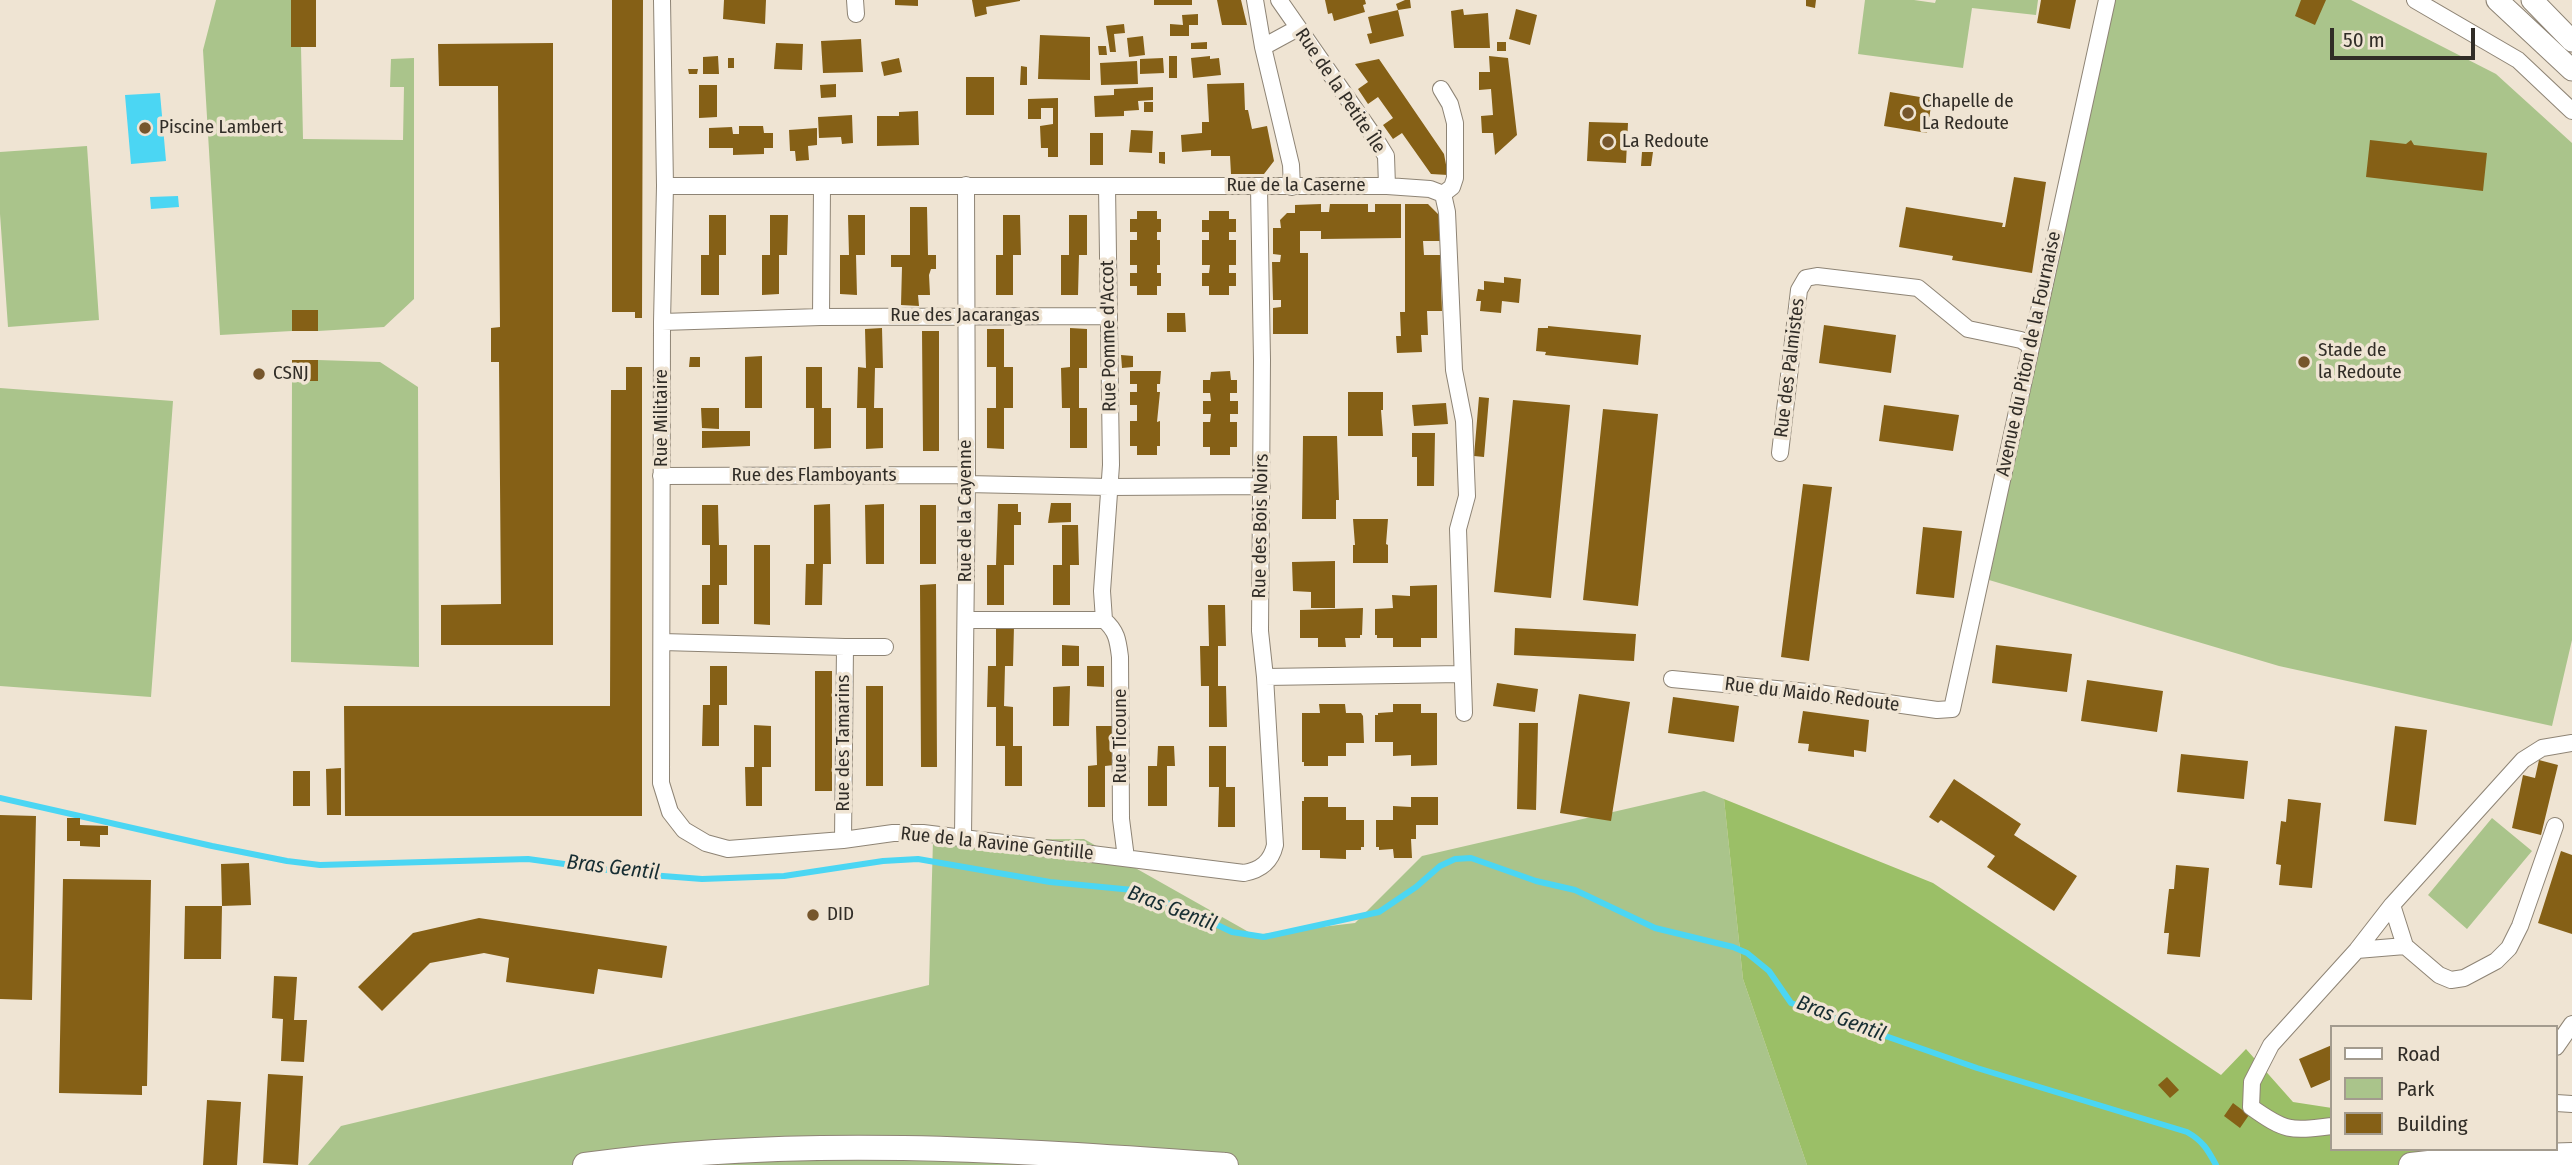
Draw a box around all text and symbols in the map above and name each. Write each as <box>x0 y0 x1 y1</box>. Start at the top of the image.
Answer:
scale bar <box>2334 14 2479 58</box>
street label: Rue de la Petite Île <box>1290 24 1390 158</box>
text: 50 m <box>2343 27 2385 53</box>
place label: Chapelle de La Redoute <box>1922 91 2014 135</box>
marker: Chapelle de La Redoute <box>1900 105 1916 121</box>
place label: Piscine Lambert <box>159 117 283 139</box>
marker: Piscine Lambert <box>137 120 153 136</box>
place label: La Redoute <box>1622 131 1709 153</box>
marker: La Redoute <box>1600 134 1616 150</box>
street label: Rue de la Caserne <box>1226 175 1366 197</box>
street label: Avenue du Piton de la Fournaise <box>1992 229 2066 479</box>
street label: Rue Pomme d'Accot <box>1096 260 1122 412</box>
street label: Rue des Palmistes <box>1770 297 1810 439</box>
street label: Rue des Jacarangas <box>890 305 1040 327</box>
place label: Stade de la Redoute <box>2318 340 2402 384</box>
marker: Stade de la Redoute <box>2296 354 2312 370</box>
place label: CSNJ <box>273 363 309 385</box>
marker: CSNJ <box>251 366 267 382</box>
street label: Rue Militaire <box>651 369 673 467</box>
street label: Rue de la Cayenne <box>955 440 977 582</box>
street label: Rue des Bois Noirs <box>1248 453 1274 599</box>
street label: Rue des Flamboyants <box>731 465 897 487</box>
street label: Rue du Maido Redoute <box>1723 673 1901 717</box>
street label: Rue des Tamarins <box>833 675 855 811</box>
street label: Rue Ticoune <box>1110 689 1132 783</box>
street label: Rue de la Ravine Gentille <box>899 823 1095 865</box>
water label: Bras Gentil <box>565 850 661 886</box>
water label: Bras Gentil <box>1124 881 1220 937</box>
place label: DID <box>827 904 854 926</box>
marker: DID <box>805 907 821 923</box>
water label: Bras Gentil <box>1793 991 1889 1047</box>
legend <box>2330 1025 2558 1151</box>
text: Road <box>2397 1041 2441 1067</box>
text: Park <box>2397 1076 2434 1102</box>
text: Building <box>2397 1111 2468 1137</box>

